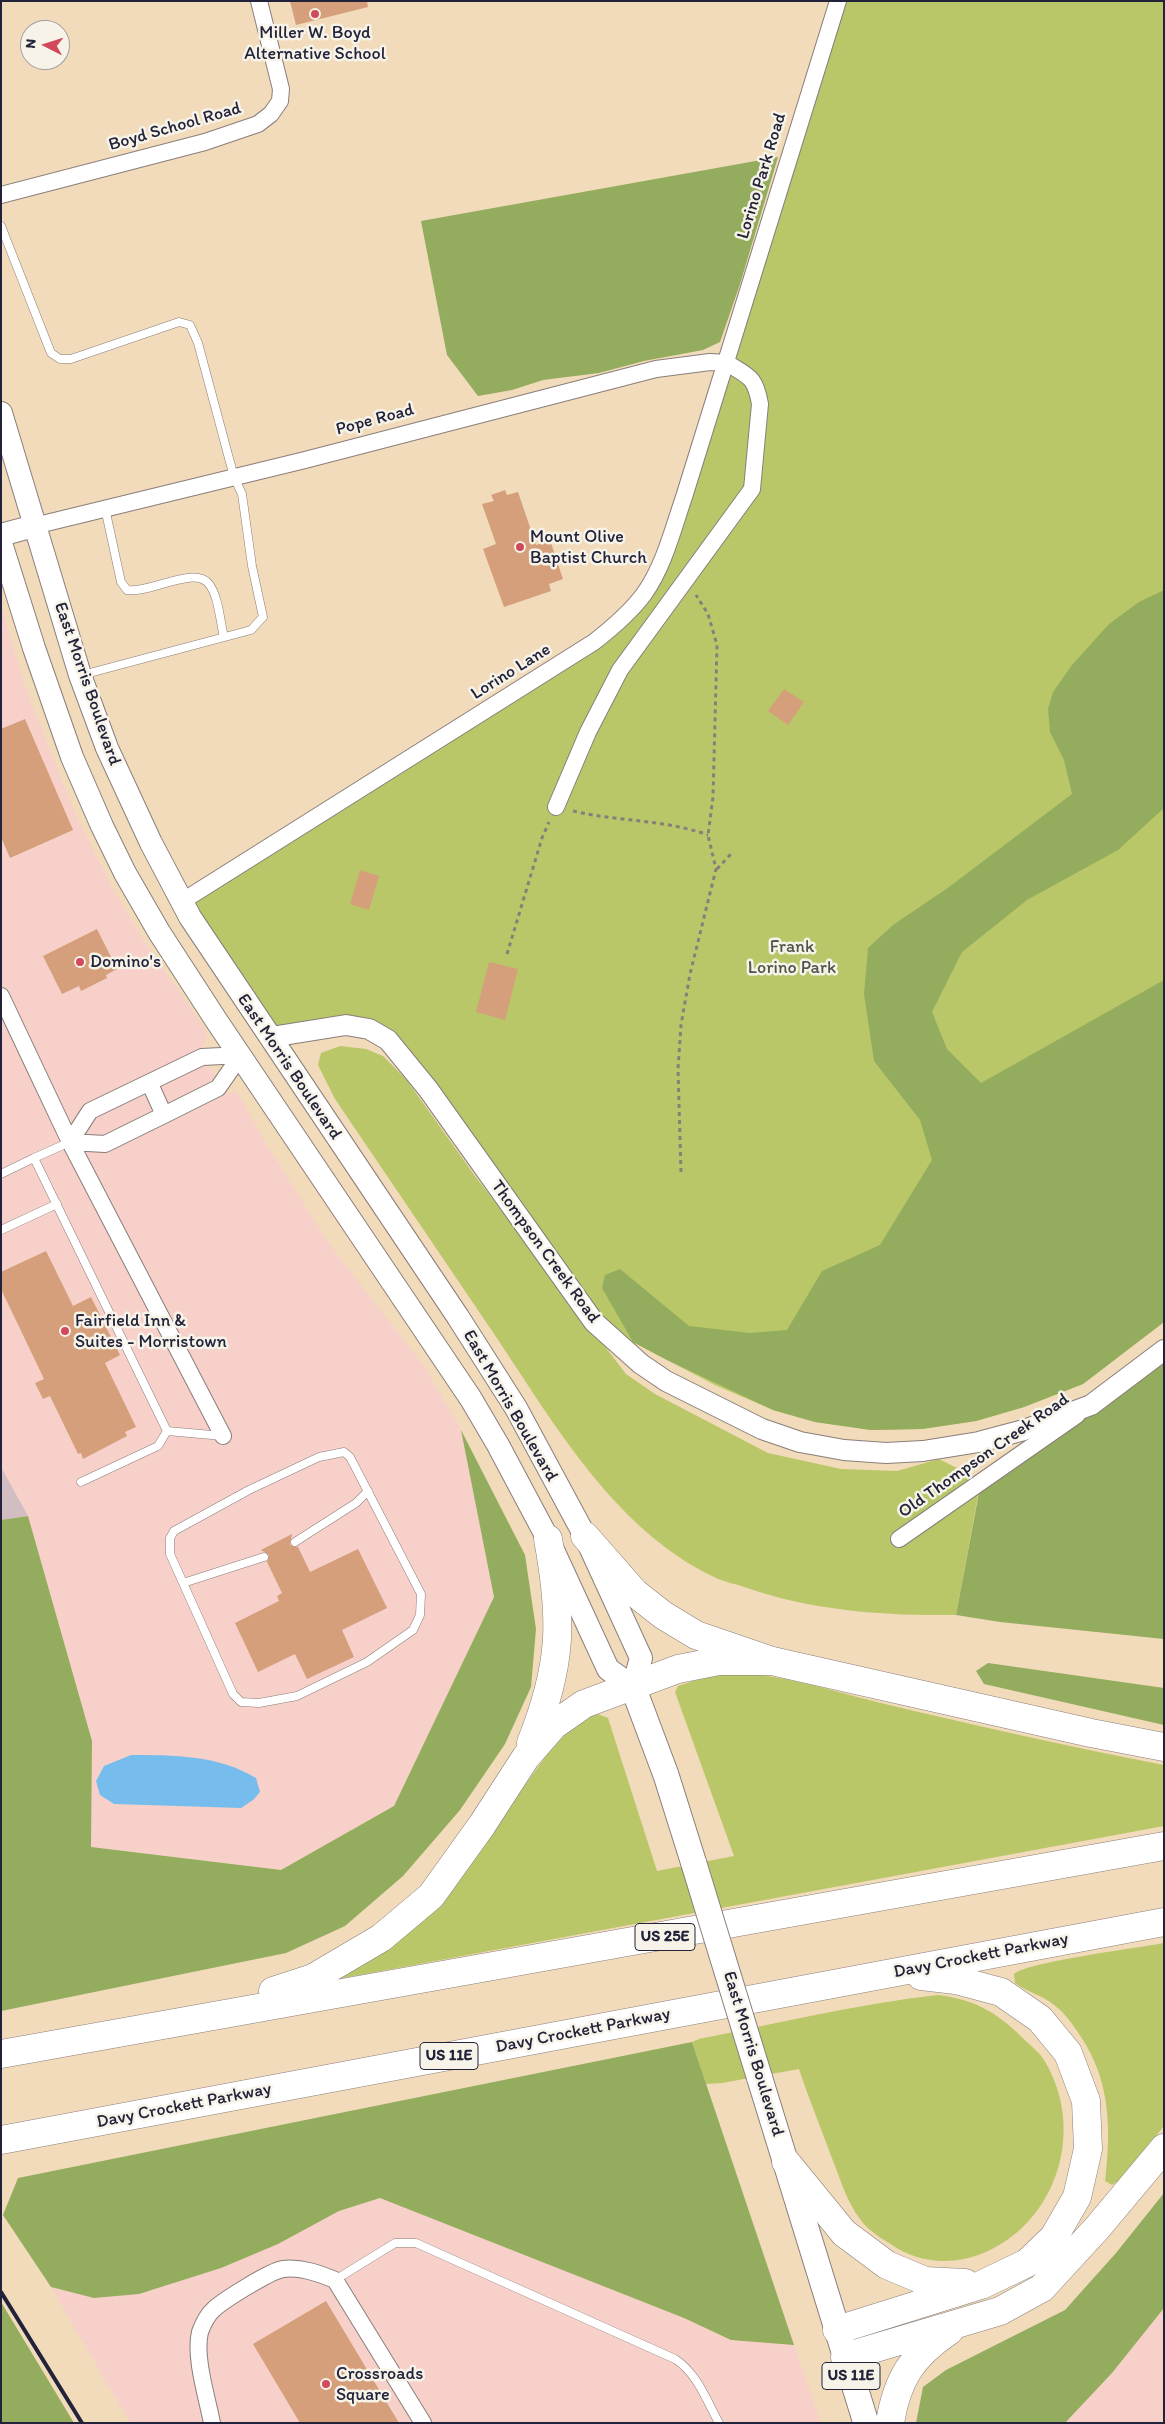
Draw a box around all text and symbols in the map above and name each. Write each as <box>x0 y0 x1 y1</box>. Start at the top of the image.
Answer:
marker: Miller W. Boyd Alternative School <box>309 8 321 20</box>
north arrow <box>20 20 70 70</box>
place label: Miller W. Boyd Alternative School <box>244 22 386 64</box>
text: N <box>22 38 39 49</box>
street label: Boyd School Road <box>106 98 244 156</box>
street label: Lorino Park Road <box>733 110 791 242</box>
street label: Pope Road <box>334 399 416 441</box>
place label: Mount Olive Baptist Church <box>530 526 647 568</box>
marker: Mount Olive Baptist Church <box>514 541 526 553</box>
street label: East Morris Boulevard <box>49 599 125 769</box>
street label: Lorino Lane <box>467 639 555 705</box>
park label: Frank Lorino Park <box>748 936 836 979</box>
place label: Domino's <box>90 951 161 973</box>
marker: Domino's <box>74 956 86 968</box>
street label: East Morris Boulevard <box>232 990 346 1144</box>
street label: Thompson Creek Road <box>486 1176 604 1328</box>
place label: Fairfield Inn & Suites - Morristown <box>75 1310 227 1352</box>
marker: Fairfield Inn & Suites - Morristown <box>59 1325 71 1337</box>
street label: East Morris Boulevard <box>458 1326 562 1486</box>
street label: Old Thompson Creek Road <box>895 1389 1073 1523</box>
road number: US 25E <box>635 1924 695 1950</box>
street label: Davy Crockett Parkway <box>892 1928 1070 1984</box>
street label: East Morris Boulevard <box>718 1969 788 2139</box>
street label: Davy Crockett Parkway <box>494 2003 672 2059</box>
road number: US 11E <box>420 2042 478 2070</box>
street label: Davy Crockett Parkway <box>95 2078 273 2134</box>
road number: US 11E <box>822 2362 880 2390</box>
place label: Crossroads Square <box>336 2363 423 2406</box>
marker: Crossroads Square <box>320 2378 332 2390</box>

